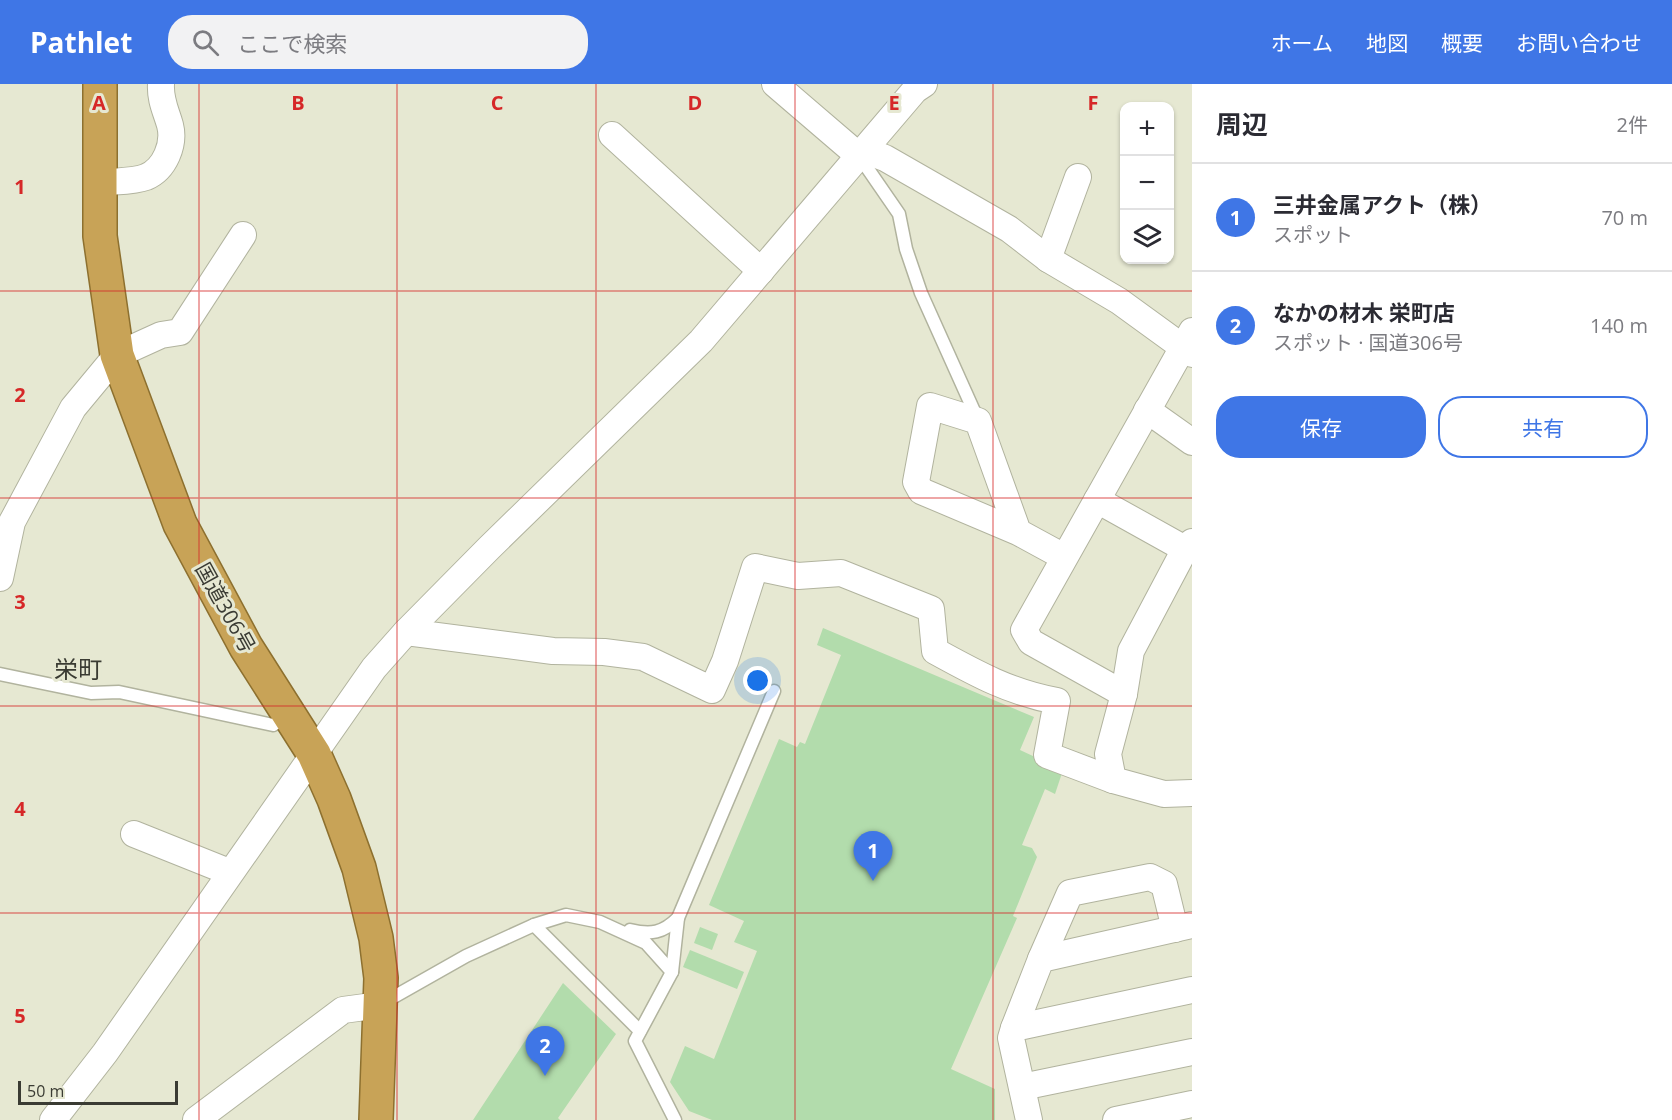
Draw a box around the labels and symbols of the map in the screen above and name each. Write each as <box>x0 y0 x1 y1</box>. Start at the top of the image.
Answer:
text: A <box>92 89 106 116</box>
text: B <box>291 89 305 116</box>
text: C <box>491 89 504 116</box>
text: D <box>688 89 702 116</box>
text: E <box>888 89 900 116</box>
text: F <box>1088 89 1098 116</box>
text: 1 <box>14 173 26 200</box>
text: 2 <box>14 381 26 408</box>
street label: 国道306号 <box>190 557 262 658</box>
text: 3 <box>14 588 26 615</box>
district label: 栄町 <box>54 652 102 685</box>
your location <box>743 666 772 695</box>
text: 4 <box>14 795 26 822</box>
pin: 1 <box>854 832 892 881</box>
text: 5 <box>14 1002 26 1029</box>
pin: 2 <box>526 1026 564 1076</box>
scale bar <box>18 1078 178 1106</box>

